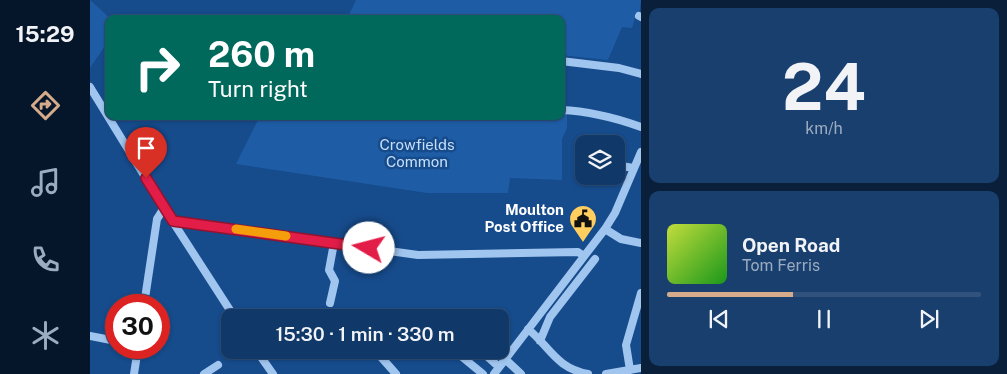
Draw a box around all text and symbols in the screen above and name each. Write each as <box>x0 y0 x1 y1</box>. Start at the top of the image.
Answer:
text: 15:29 <box>15 21 75 47</box>
text: 260 m <box>208 34 315 75</box>
icon: right <box>125 35 190 100</box>
text: 24 <box>782 48 866 125</box>
text: Turn right <box>208 76 308 102</box>
icon: directions <box>28 88 63 123</box>
text: km/h <box>805 119 843 138</box>
pin <box>125 127 167 178</box>
icon: arrive <box>132 134 160 162</box>
map controls <box>575 135 625 185</box>
button: layers <box>575 135 625 185</box>
park label: Crowfields Common <box>379 136 455 170</box>
icon: music <box>28 165 63 200</box>
place label: Moulton Post Office <box>484 201 564 235</box>
public building icon: Moulton Post Office <box>568 204 598 243</box>
position arrow <box>342 221 394 273</box>
text: Open Road <box>742 234 840 256</box>
icon: phone <box>28 242 63 277</box>
text: Tom Ferris <box>742 256 820 275</box>
speed limit sign: 30 <box>105 294 170 359</box>
icon: previous <box>705 305 733 333</box>
icon: pause <box>810 305 838 333</box>
icon: next <box>915 305 943 333</box>
icon: climate <box>28 318 63 353</box>
text: 15:30 · 1 min · 330 m <box>275 323 455 345</box>

